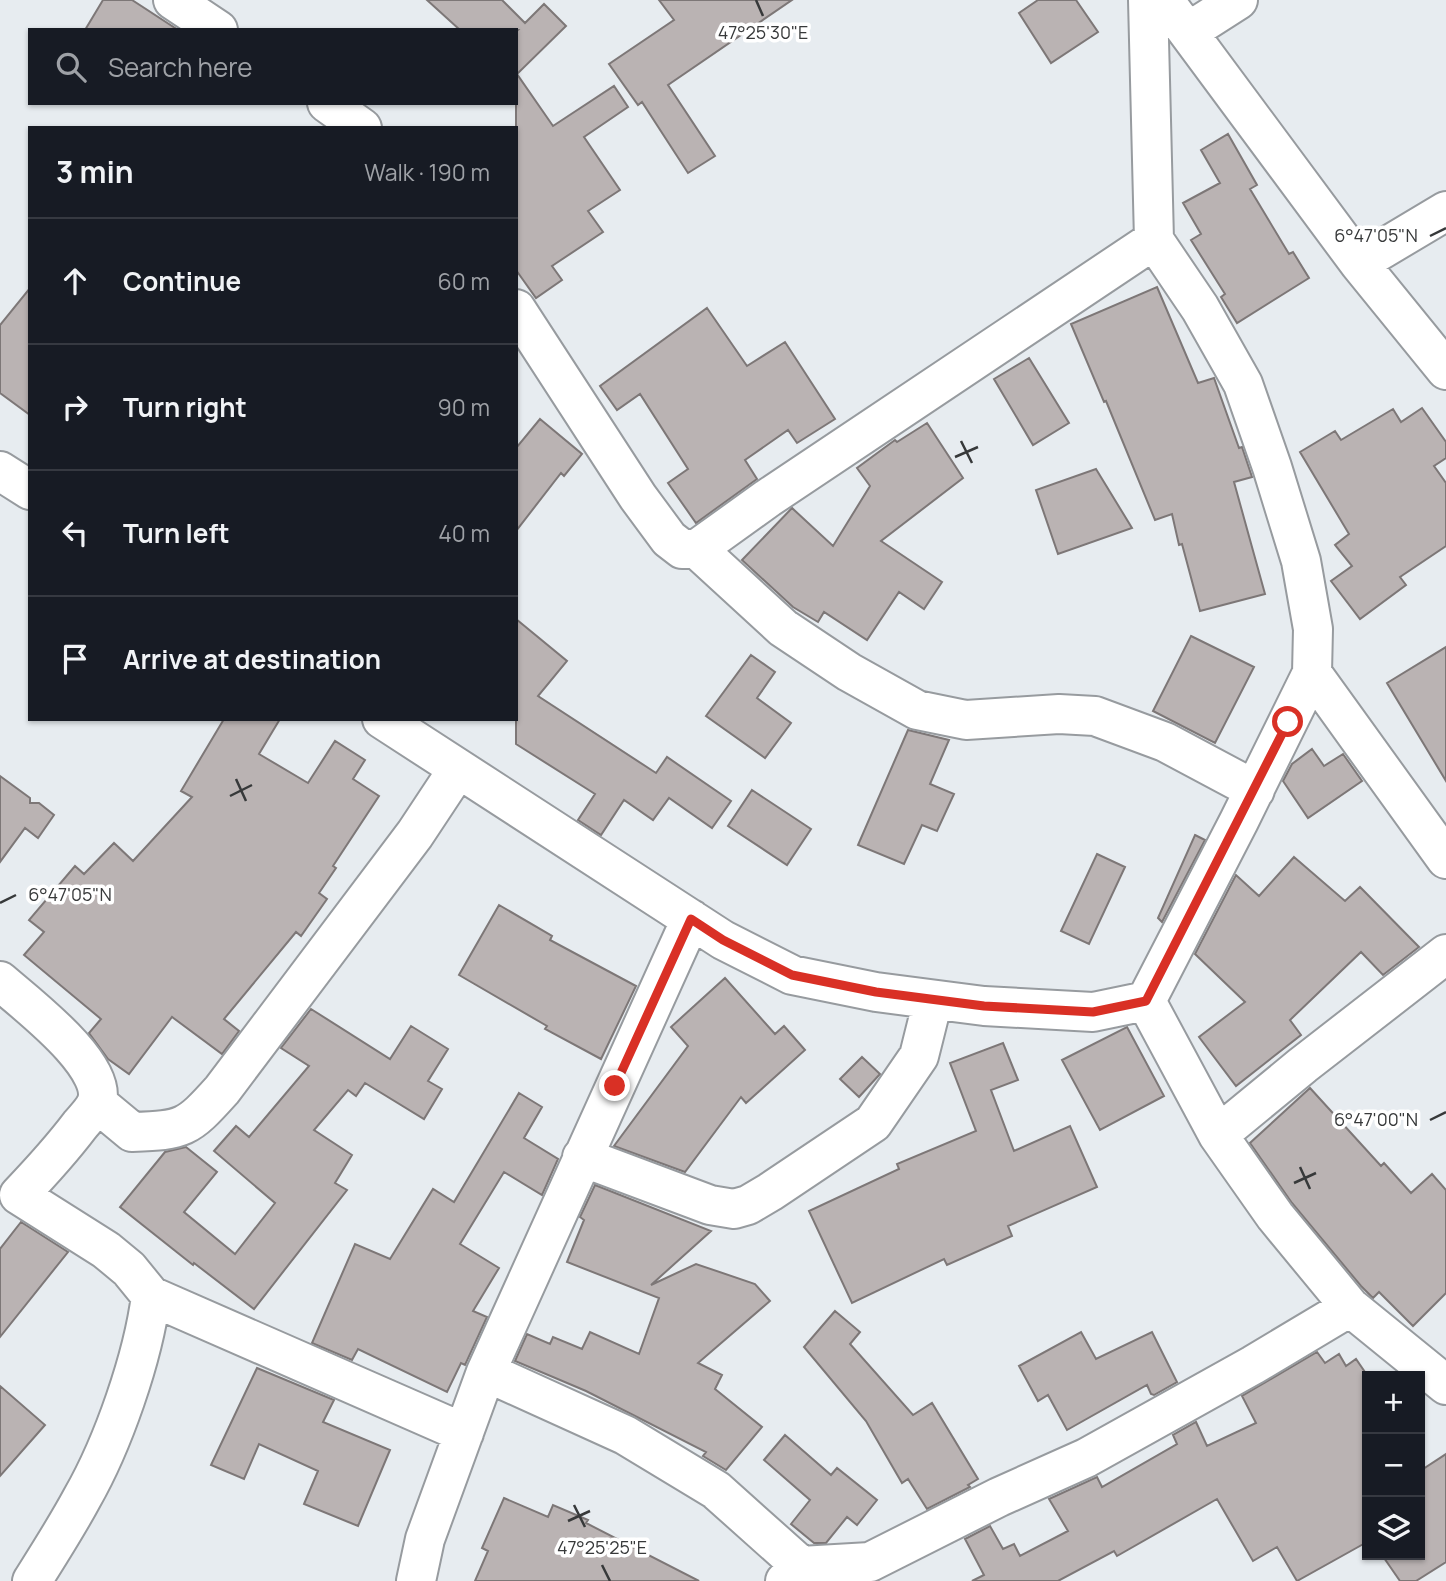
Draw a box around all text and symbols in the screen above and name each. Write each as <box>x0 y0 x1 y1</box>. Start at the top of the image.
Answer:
text: 47°25'30"E <box>718 20 808 44</box>
search box <box>28 28 518 105</box>
icon: search <box>52 48 90 86</box>
text: Search here <box>108 49 253 85</box>
text: 3 min <box>56 151 134 192</box>
text: Walk · 190 m <box>364 156 490 188</box>
text: 6°47'05"N <box>1334 223 1418 247</box>
icon: ahead <box>56 262 94 300</box>
text: Continue <box>123 263 241 299</box>
text: 60 m <box>438 265 490 297</box>
icon: right <box>56 388 94 426</box>
text: Turn right <box>123 389 247 425</box>
text: 90 m <box>438 391 490 423</box>
icon: left <box>56 514 94 552</box>
text: Turn left <box>123 515 230 551</box>
text: 40 m <box>438 517 490 549</box>
icon: arrive <box>56 640 94 678</box>
text: Arrive at destination <box>123 641 381 677</box>
route start <box>1272 706 1303 737</box>
text: 6°47'05"N <box>28 882 112 906</box>
route end <box>599 1070 630 1101</box>
text: 6°47'00"N <box>1334 1107 1418 1131</box>
map controls <box>1362 1371 1425 1560</box>
button: + <box>1362 1371 1425 1434</box>
button: − <box>1362 1434 1425 1497</box>
button: layers <box>1362 1497 1425 1560</box>
text: 47°25'25"E <box>557 1535 647 1559</box>

